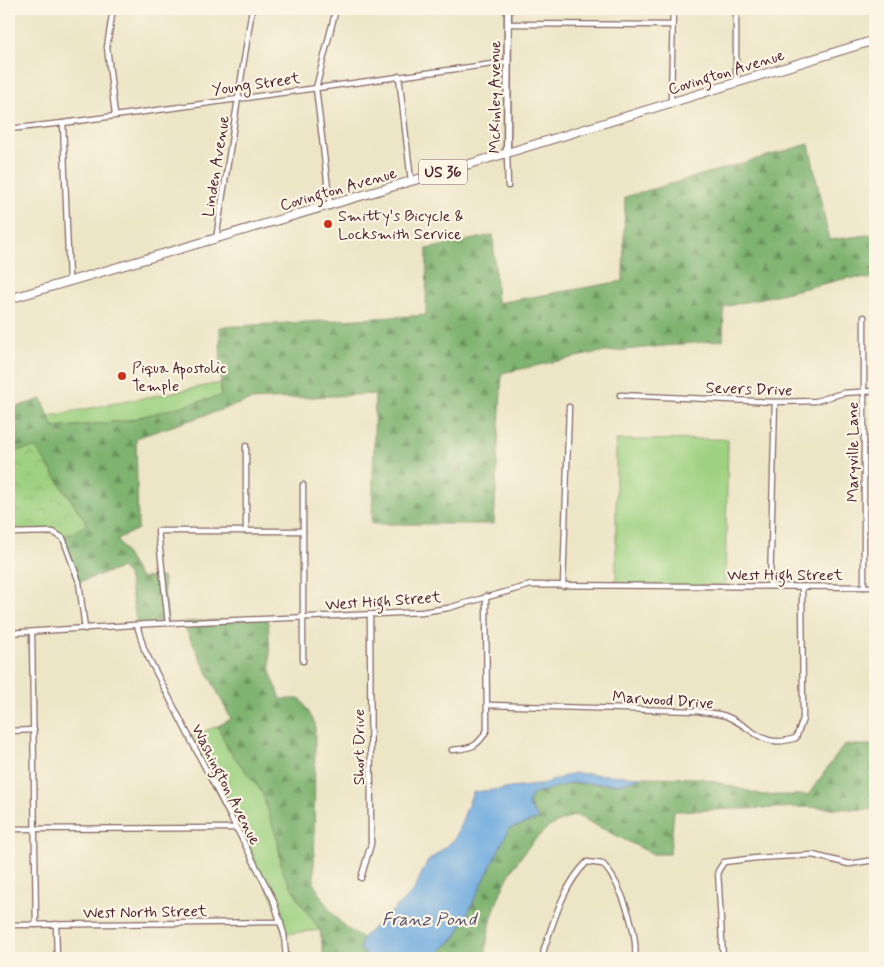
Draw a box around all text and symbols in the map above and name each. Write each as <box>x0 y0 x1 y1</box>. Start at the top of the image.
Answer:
street label: McKinley Avenue <box>485 40 506 154</box>
street label: Covington Avenue <box>666 45 788 101</box>
street label: Young Street <box>211 68 302 102</box>
street label: Linden Avenue <box>198 114 235 218</box>
road number: US 36 <box>419 160 467 184</box>
street label: Covington Avenue <box>277 163 400 217</box>
place label: Smitty's Bicycle & Locksmith Service <box>338 206 464 245</box>
marker: Smitty's Bicycle & Locksmith Service <box>322 218 334 230</box>
place label: Piqua Apostolic Temple <box>132 358 227 397</box>
marker: Piqua Apostolic Temple <box>116 370 128 382</box>
street label: Severs Drive <box>705 377 793 402</box>
street label: Maryville Lane <box>843 402 864 502</box>
street label: West High Street <box>727 565 844 587</box>
street label: West High Street <box>324 587 442 617</box>
street label: Marwood Drive <box>612 686 714 715</box>
street label: Short Drive <box>349 709 370 785</box>
street label: Washington Avenue <box>185 721 265 850</box>
street label: West North Street <box>83 901 208 924</box>
water label: Franz Pond <box>382 908 479 932</box>

